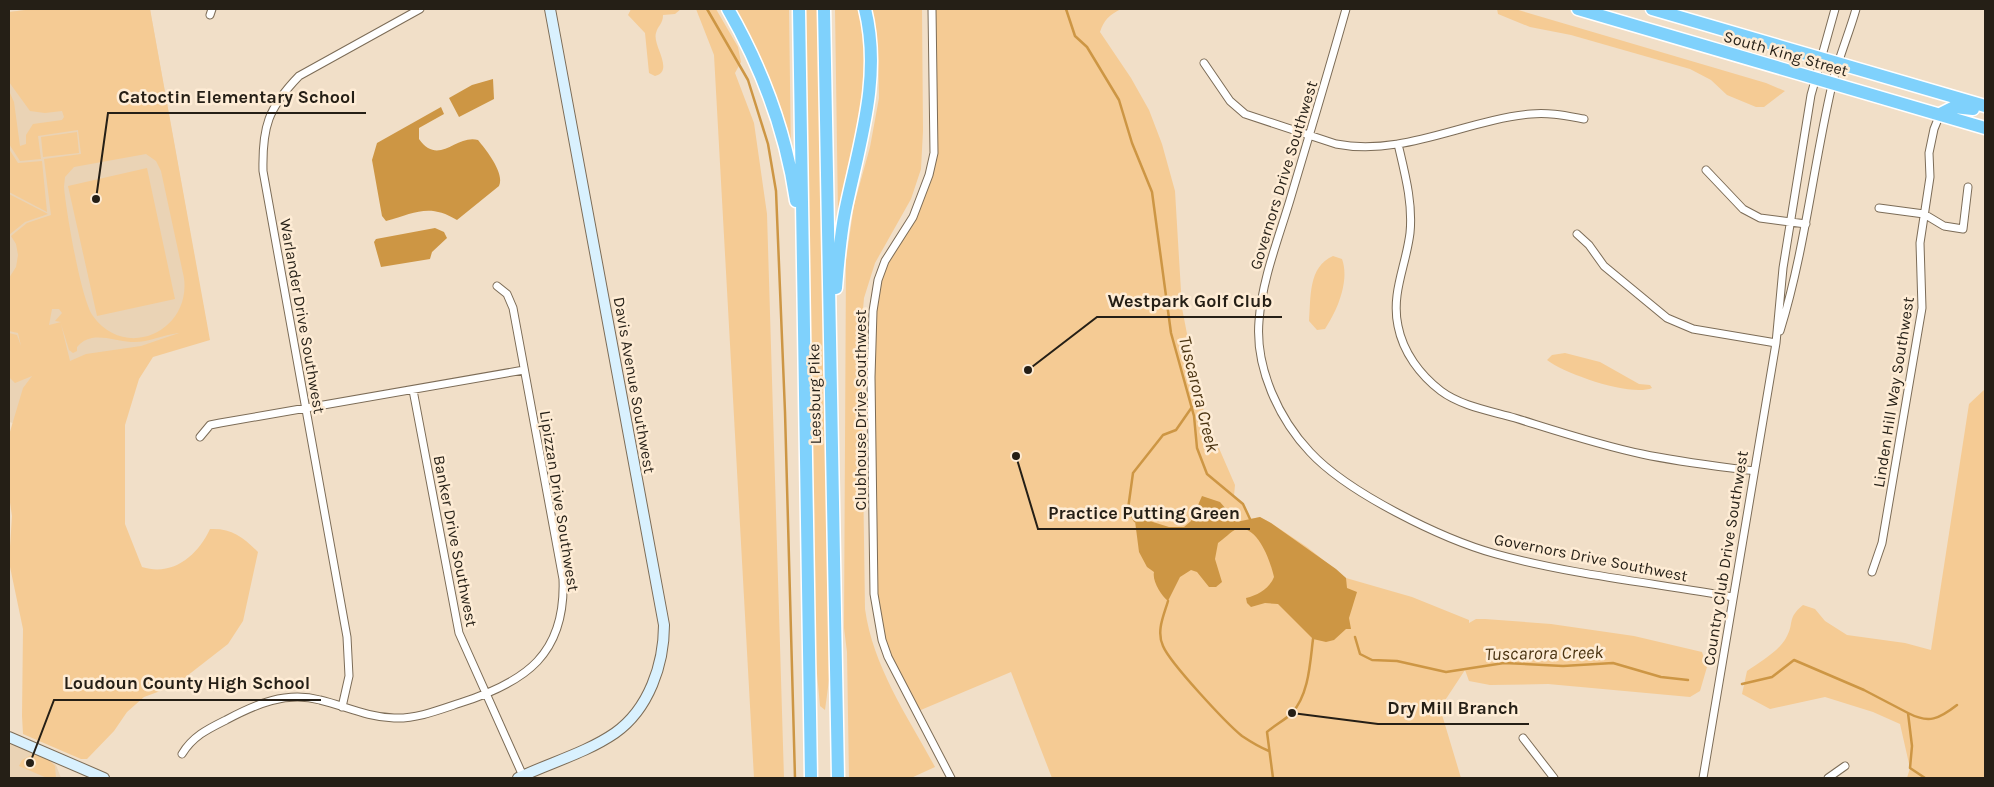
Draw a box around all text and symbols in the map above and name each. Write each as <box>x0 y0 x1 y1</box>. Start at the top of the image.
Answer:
street label: South King Street <box>1721 27 1850 80</box>
street label: Governors Drive Southwest <box>1246 78 1321 272</box>
callout: Catoctin Elementary School <box>108 80 366 113</box>
text: Catoctin Elementary School <box>118 86 356 108</box>
street label: Warlander Drive Southwest <box>276 217 329 415</box>
callout: Westpark Golf Club <box>1097 284 1282 317</box>
text: Westpark Golf Club <box>1108 290 1272 312</box>
street label: Davis Avenue Southwest <box>610 295 659 475</box>
street label: Linden Hill Way Southwest <box>1869 295 1918 489</box>
street label: Clubhouse Drive Southwest <box>851 309 870 511</box>
water label: Tuscarora Creek <box>1174 334 1224 455</box>
street label: Leesburg Pike <box>804 343 825 445</box>
street label: Lipizzan Drive Southwest <box>536 409 583 593</box>
street label: Country Club Drive Southwest <box>1699 449 1752 667</box>
street label: Banker Drive Southwest <box>430 454 481 629</box>
callout: Practice Putting Green <box>1038 496 1250 529</box>
text: Practice Putting Green <box>1048 502 1240 524</box>
street label: Governors Drive Southwest <box>1493 529 1689 586</box>
water label: Tuscarora Creek <box>1484 641 1604 665</box>
callout: Loudoun County High School <box>54 667 321 700</box>
text: Loudoun County High School <box>64 672 310 694</box>
callout: Dry Mill Branch <box>1378 691 1529 724</box>
text: Dry Mill Branch <box>1387 697 1519 719</box>

